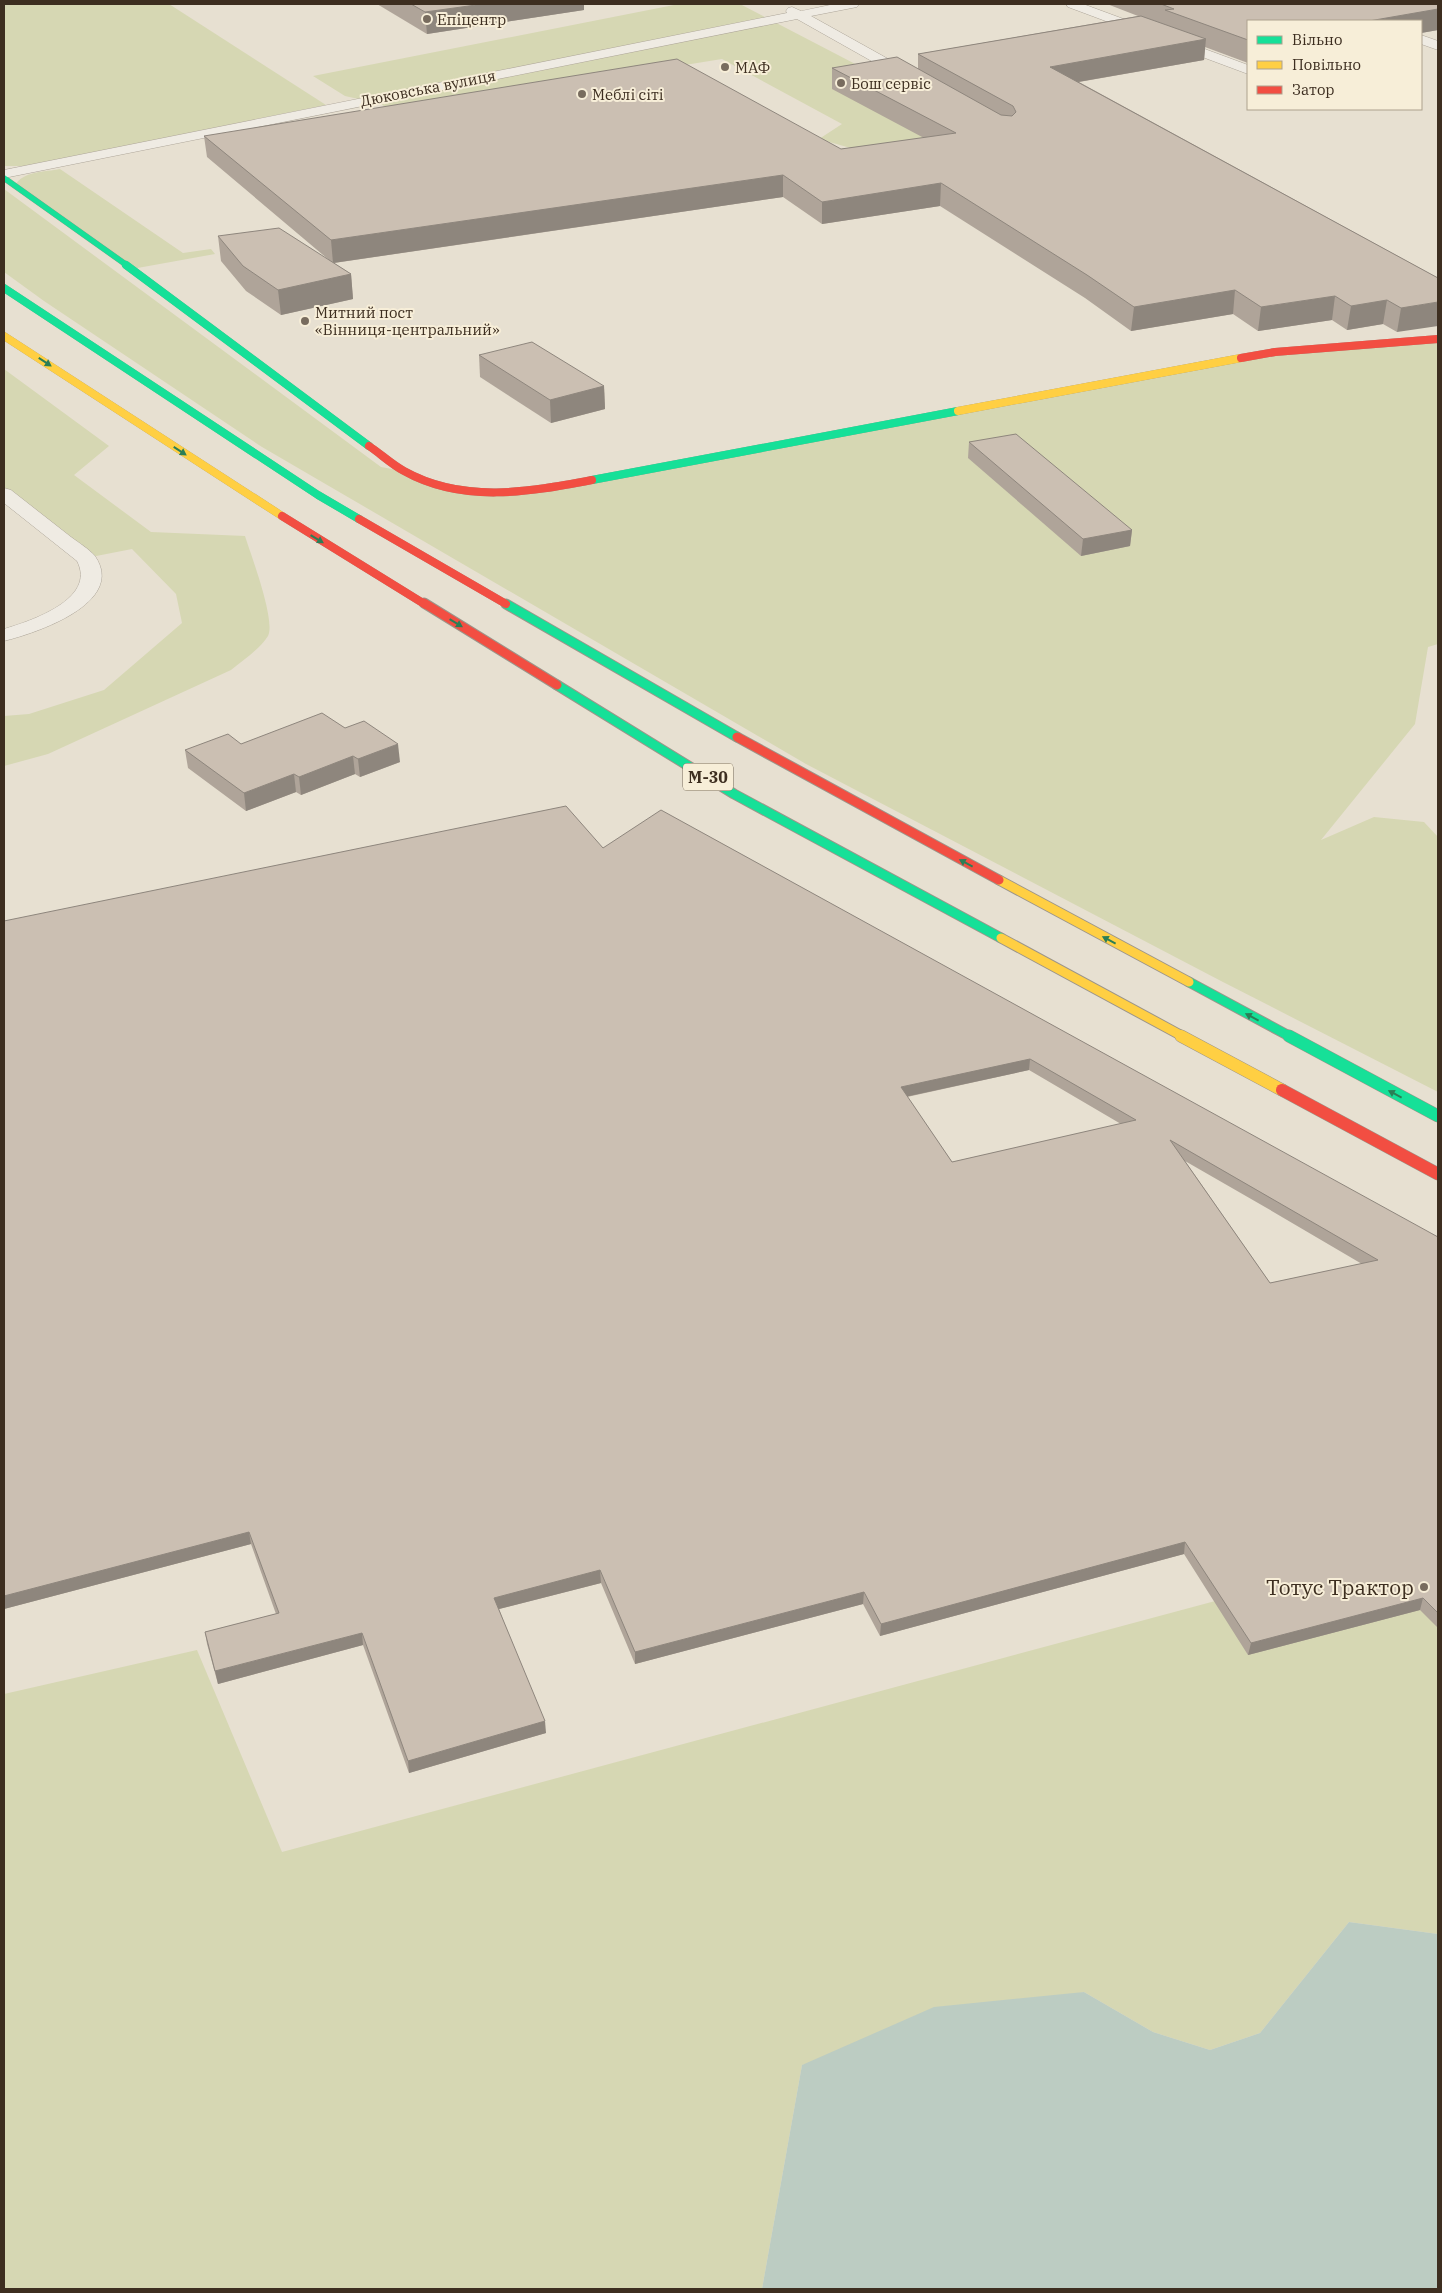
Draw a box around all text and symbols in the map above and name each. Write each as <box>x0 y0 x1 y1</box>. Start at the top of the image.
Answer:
place label: Епіцентр <box>437 10 506 29</box>
marker: Епіцентр <box>421 13 433 25</box>
legend <box>1247 20 1422 110</box>
text: Вільно <box>1292 30 1342 49</box>
text: Повільно <box>1292 55 1361 74</box>
place label: МАФ <box>735 58 770 77</box>
marker: МАФ <box>719 61 731 73</box>
street label: Дюковська вулиця <box>359 66 497 110</box>
place label: Бош сервіс <box>851 74 931 93</box>
marker: Бош сервіс <box>835 77 847 89</box>
text: Затор <box>1292 80 1335 99</box>
place label: Меблі сіті <box>592 85 664 104</box>
marker: Меблі сіті <box>576 88 588 100</box>
place label: Митний пост «Вінниця-центральний» <box>315 303 500 339</box>
marker: Митний пост «Вінниця-центральний» <box>299 315 311 327</box>
one-way arrow <box>38 357 51 367</box>
one-way arrow <box>174 447 187 456</box>
one-way arrow <box>311 534 324 543</box>
one-way arrow <box>450 619 463 628</box>
road number: М-30 <box>683 764 733 790</box>
one-way arrow <box>959 859 973 867</box>
one-way arrow <box>1102 936 1116 944</box>
one-way arrow <box>1245 1013 1259 1021</box>
one-way arrow <box>1388 1090 1402 1098</box>
place label: Тотус Трактор <box>1266 1573 1414 1601</box>
marker: Тотус Трактор <box>1418 1581 1430 1593</box>

